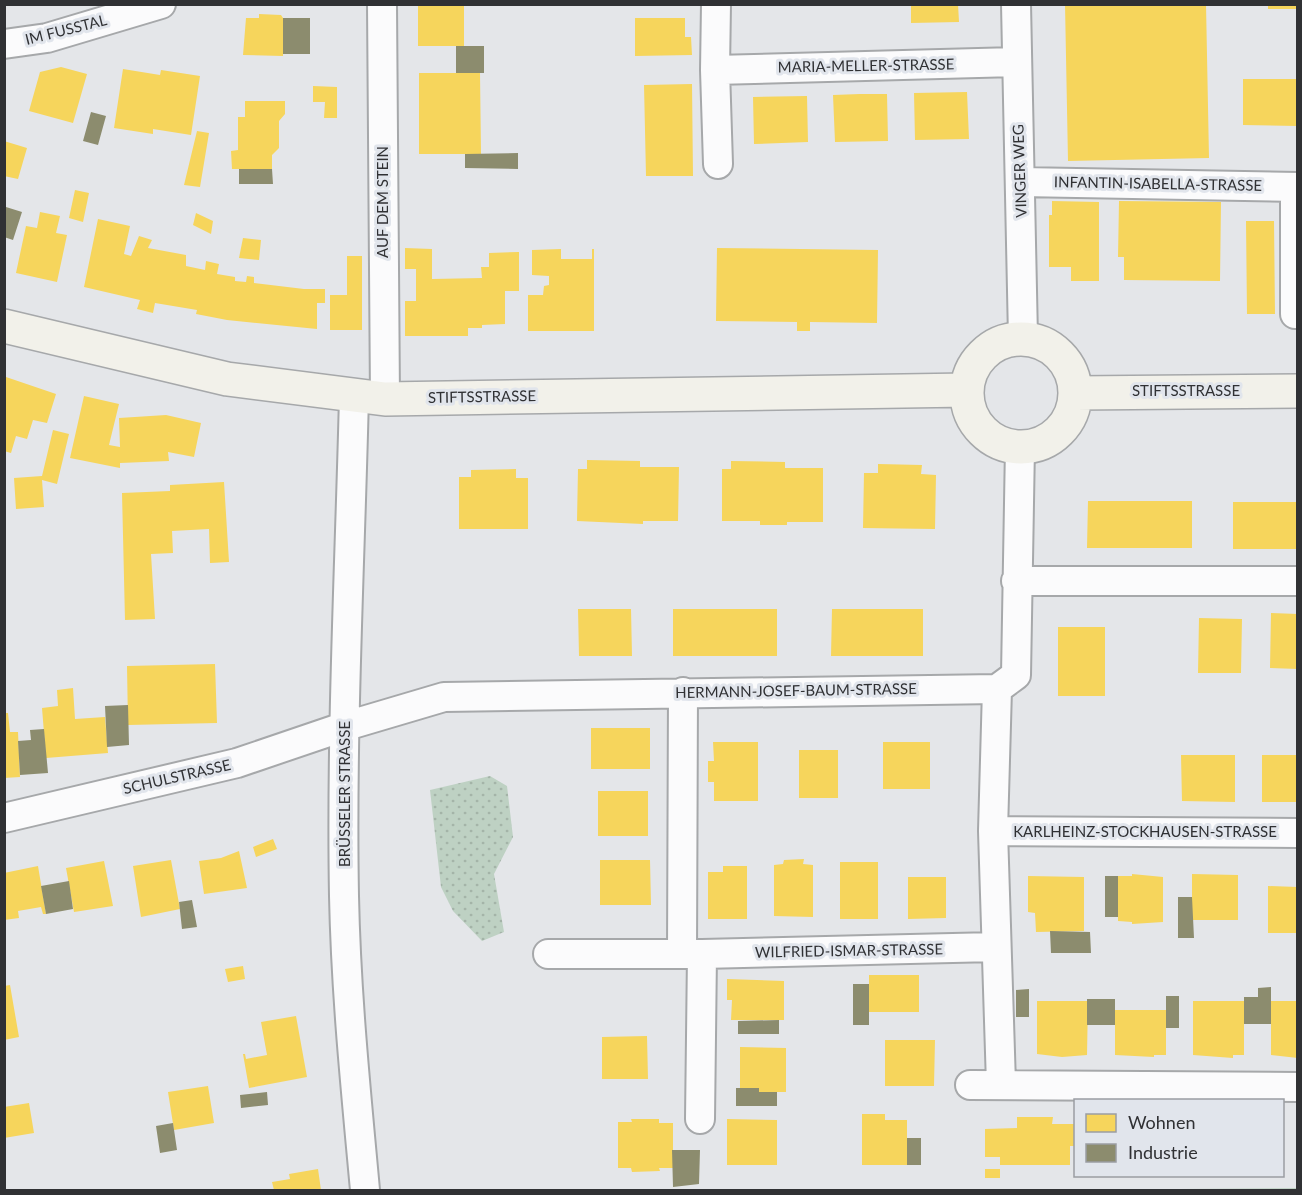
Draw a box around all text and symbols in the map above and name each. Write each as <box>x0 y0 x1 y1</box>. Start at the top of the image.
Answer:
street label: IM FUSSTAL <box>23 10 109 48</box>
street label: MARIA-MELLER-STRASSE <box>778 54 954 76</box>
street label: VINGER WEG <box>1008 124 1030 218</box>
street label: AUF DEM STEIN <box>373 146 391 258</box>
street label: INFANTIN-ISABELLA-STRASSE <box>1054 172 1262 194</box>
street label: STIFTSSTRASSE <box>1132 381 1240 399</box>
street label: STIFTSSTRASSE <box>428 386 536 406</box>
street label: HERMANN-JOSEF-BAUM-STRASSE <box>675 679 917 701</box>
street label: BRÜSSELER STRASSE <box>335 721 353 867</box>
street label: SCHULSTRASSE <box>121 755 232 797</box>
street label: KARLHEINZ-STOCKHAUSEN-STRASSE <box>1013 822 1277 840</box>
street label: WILFRIED-ISMAR-STRASSE <box>755 939 943 961</box>
legend <box>1074 1099 1284 1177</box>
text: Wohnen <box>1128 1111 1195 1133</box>
text: Industrie <box>1128 1141 1198 1163</box>

